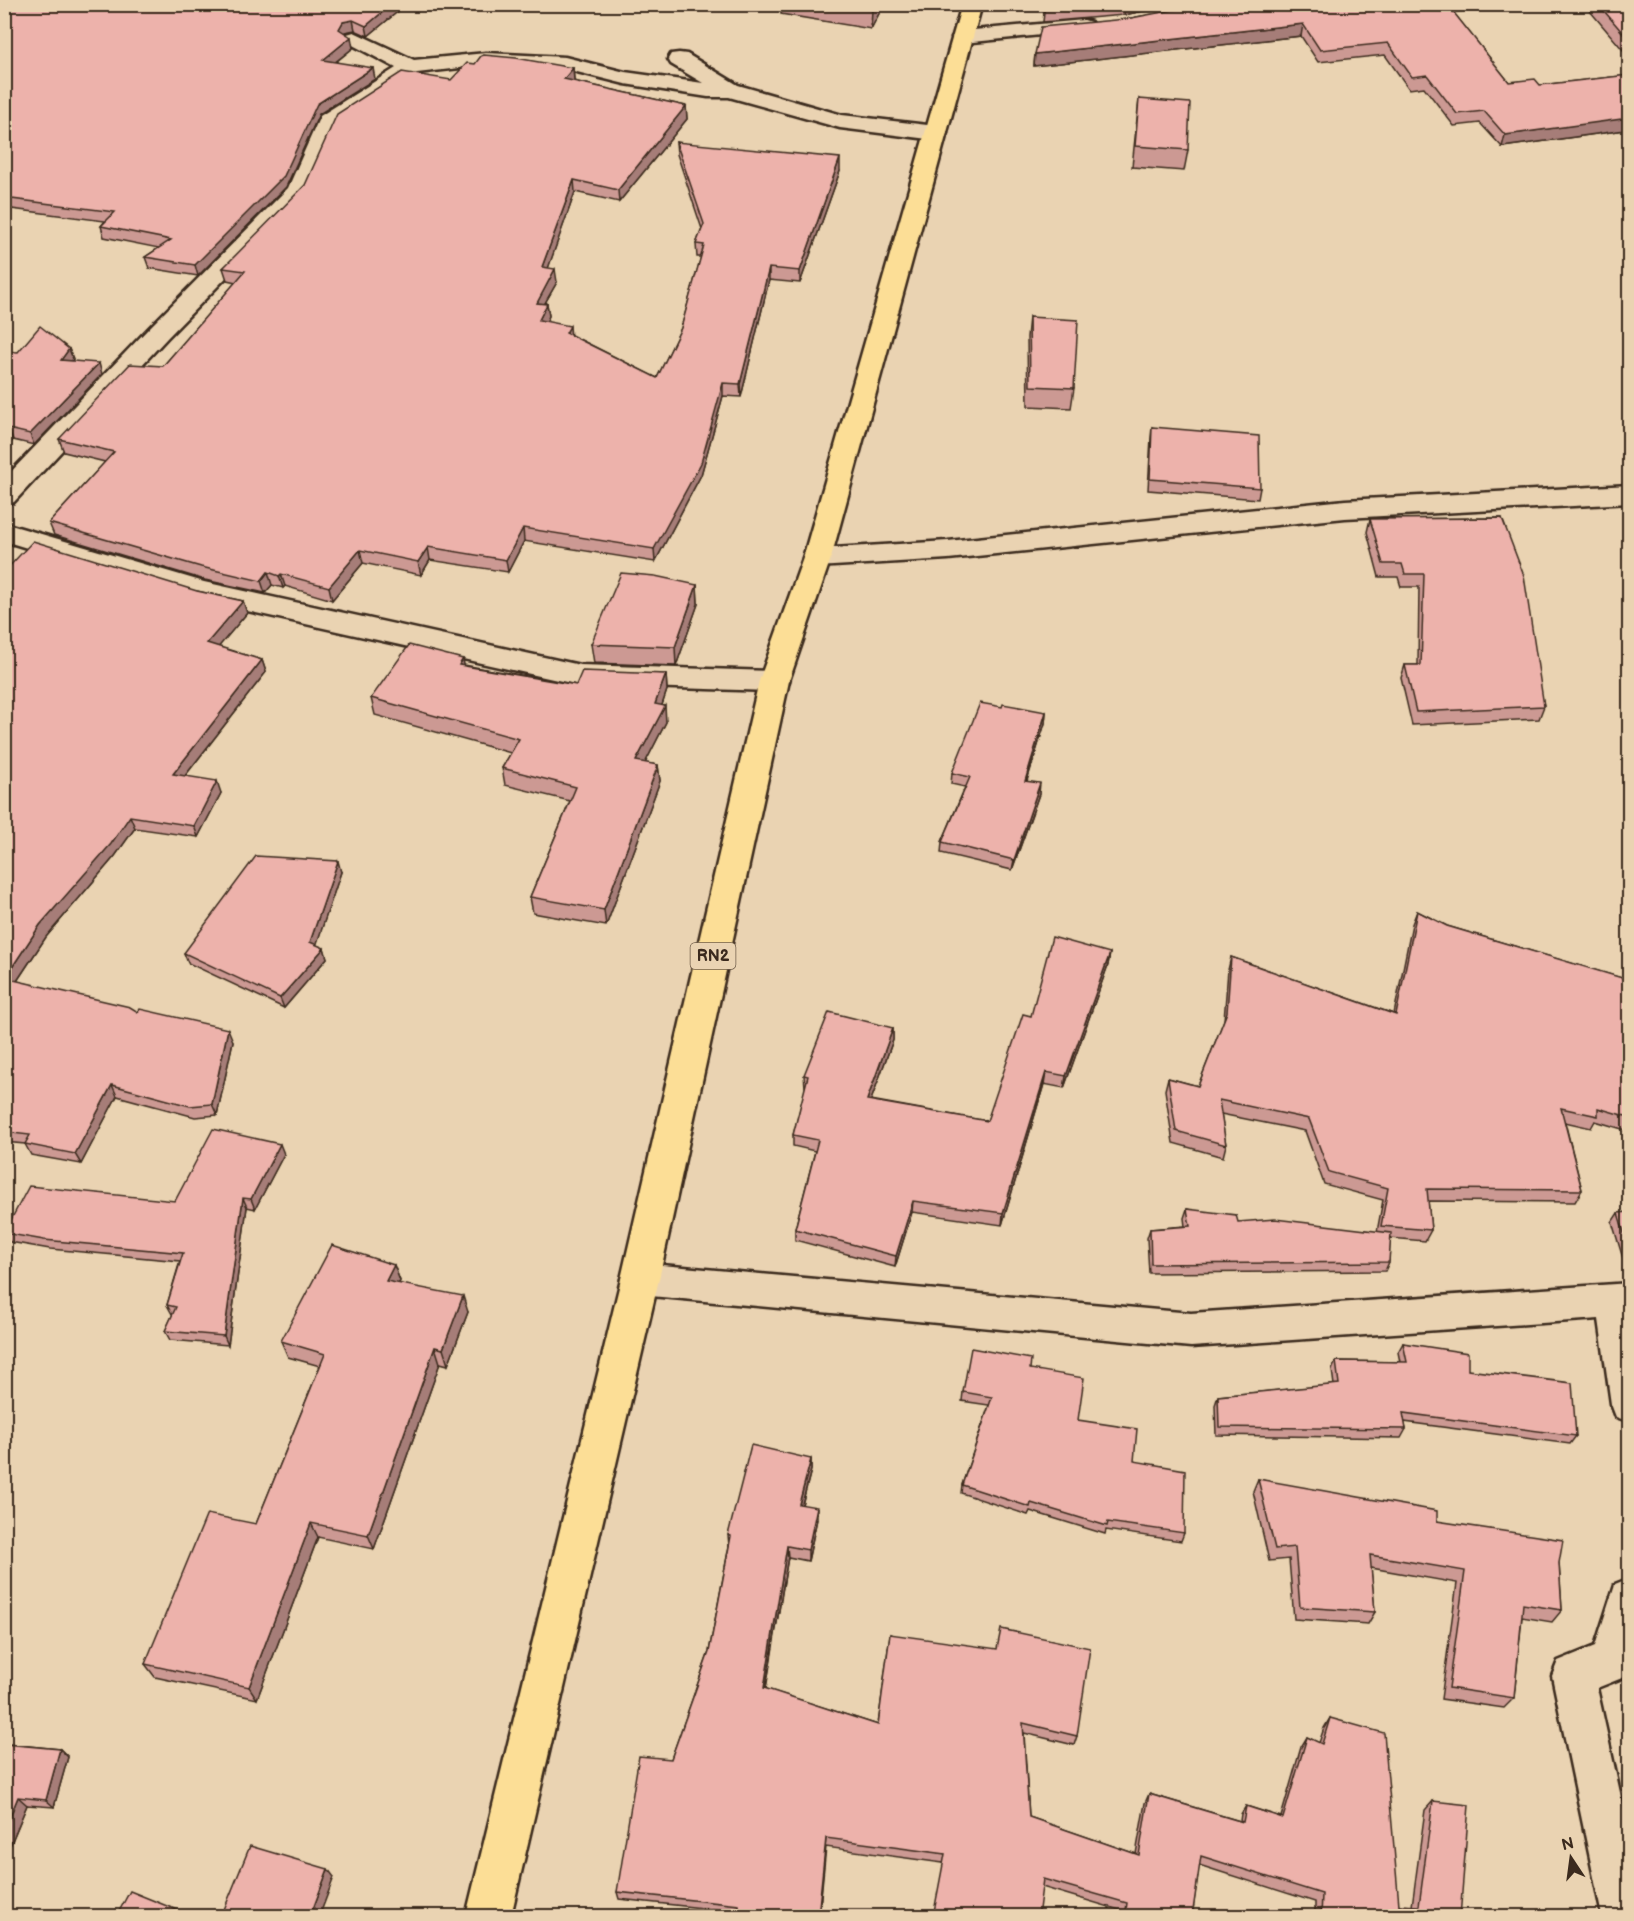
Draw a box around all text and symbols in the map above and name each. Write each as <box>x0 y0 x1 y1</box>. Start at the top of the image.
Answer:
road number: RN2 <box>690 943 736 969</box>
north arrow <box>1541 1828 1601 1888</box>
text: N <box>1560 1834 1576 1855</box>

